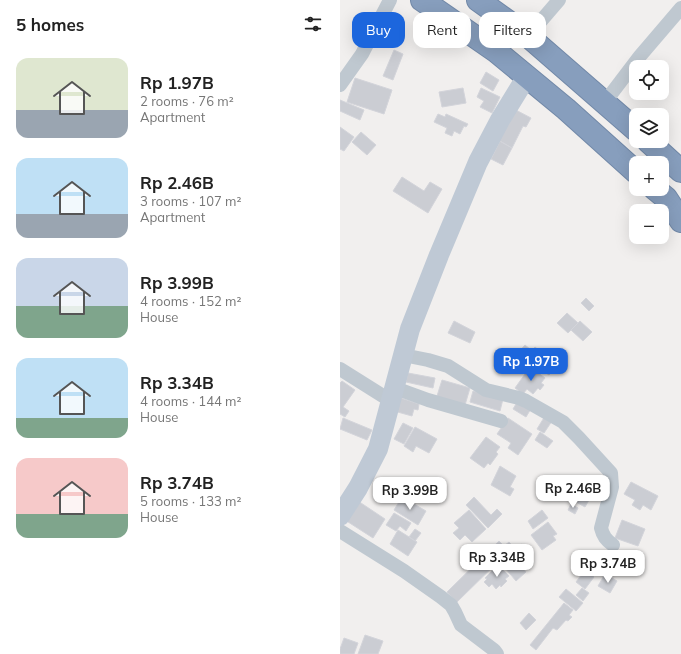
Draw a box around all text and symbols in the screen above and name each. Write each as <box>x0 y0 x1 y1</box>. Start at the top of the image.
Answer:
chip: Buy <box>352 12 405 48</box>
chip: Rent <box>413 12 471 48</box>
chip: Filters <box>479 12 546 48</box>
icon: filters <box>302 13 324 35</box>
text: 5 homes <box>16 14 84 35</box>
map controls <box>629 60 669 244</box>
button: locate <box>629 60 669 100</box>
text: Rp 1.97B <box>140 72 214 93</box>
icon: home <box>48 74 96 122</box>
text: 2 rooms · 76 m² <box>140 93 234 109</box>
button: layers <box>629 108 669 148</box>
text: Apartment <box>140 109 205 125</box>
button: + <box>629 156 669 196</box>
text: Rp 2.46B <box>140 172 214 193</box>
icon: home <box>48 174 96 222</box>
text: 3 rooms · 107 m² <box>140 193 241 209</box>
button: − <box>629 204 669 244</box>
text: Apartment <box>140 209 205 225</box>
text: Rp 3.99B <box>140 272 214 293</box>
icon: home <box>48 274 96 322</box>
text: 4 rooms · 152 m² <box>140 293 241 309</box>
text: House <box>140 309 178 325</box>
pin: Rp 1.97B <box>490 348 572 382</box>
text: Rp 1.97B <box>503 353 559 369</box>
text: Rp 3.34B <box>140 372 214 393</box>
icon: home <box>48 374 96 422</box>
text: 4 rooms · 144 m² <box>140 393 241 409</box>
text: House <box>140 409 178 425</box>
text: Rp 3.74B <box>140 472 214 493</box>
icon: home <box>48 474 96 522</box>
pin: Rp 2.46B <box>532 475 614 509</box>
pin: Rp 3.99B <box>369 477 451 511</box>
text: Rp 2.46B <box>545 480 601 496</box>
text: Rp 3.99B <box>382 482 438 498</box>
text: 5 rooms · 133 m² <box>140 493 241 509</box>
text: House <box>140 509 178 525</box>
pin: Rp 3.34B <box>456 544 538 578</box>
text: Rp 3.34B <box>469 549 525 565</box>
pin: Rp 3.74B <box>567 550 649 584</box>
text: Rp 3.74B <box>580 555 636 571</box>

